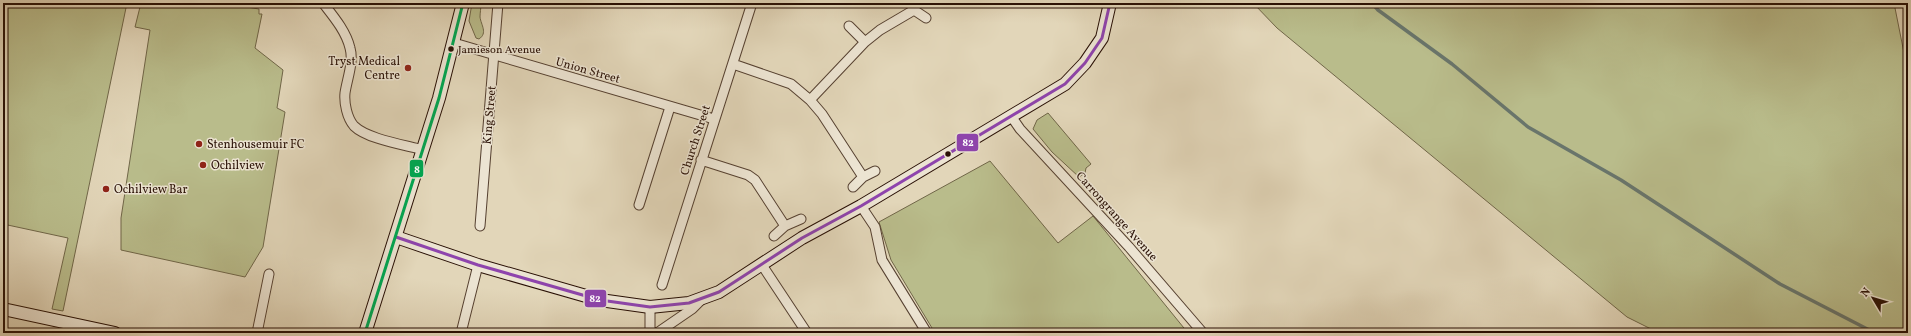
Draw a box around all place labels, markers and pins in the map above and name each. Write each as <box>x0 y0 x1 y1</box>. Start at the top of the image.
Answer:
place label: Jamieson Avenue <box>458 43 541 58</box>
marker: Jamieson Avenue <box>446 44 456 54</box>
place label: Tryst Medical Centre <box>328 54 400 84</box>
marker: Tryst Medical Centre <box>403 63 413 73</box>
place label: Stenhousemuir FC <box>207 137 305 153</box>
marker: Stenhousemuir FC <box>194 139 204 149</box>
unlabelled marker <box>943 149 953 159</box>
place label: Ochilview <box>211 158 265 174</box>
marker: Ochilview <box>198 160 208 170</box>
place label: Ochilview Bar <box>114 182 188 198</box>
marker: Ochilview Bar <box>101 184 111 194</box>

